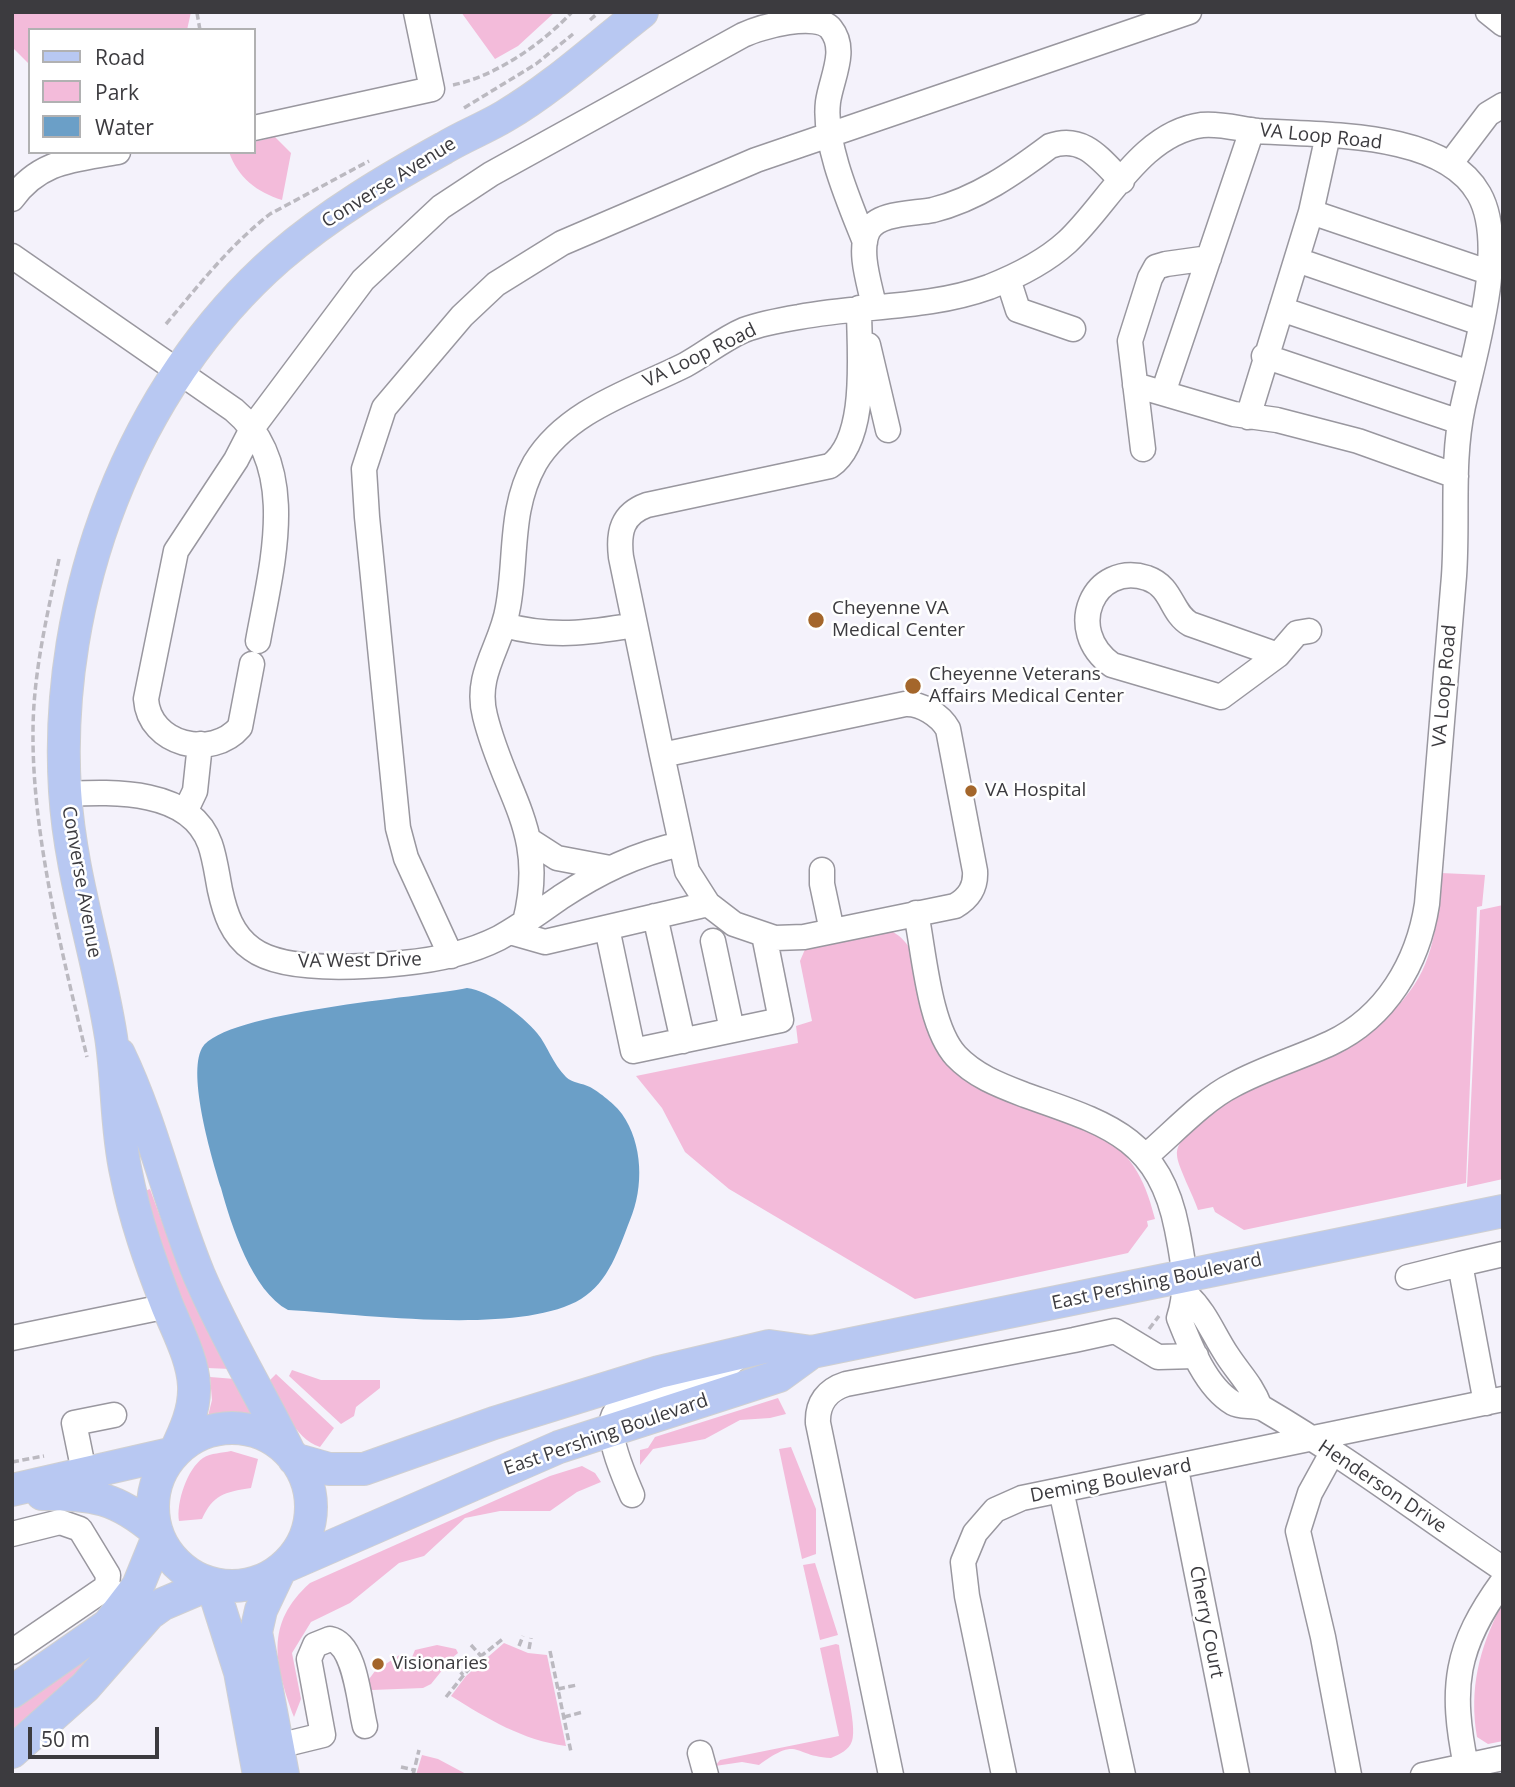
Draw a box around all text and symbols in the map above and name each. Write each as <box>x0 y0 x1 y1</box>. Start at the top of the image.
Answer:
legend <box>28 28 256 154</box>
text: Road <box>95 43 145 71</box>
text: Park <box>95 78 139 106</box>
text: Water <box>95 113 154 141</box>
street label: VA Loop Road <box>1259 119 1383 155</box>
street label: Converse Avenue <box>318 133 460 233</box>
street label: VA Loop Road <box>640 319 760 393</box>
place label: Cheyenne VA Medical Center <box>832 598 965 642</box>
marker: Cheyenne VA Medical Center <box>806 610 826 630</box>
street label: VA Loop Road <box>1428 624 1462 748</box>
place label: Cheyenne Veterans Affairs Medical Center <box>929 664 1124 708</box>
marker: Cheyenne Veterans Affairs Medical Center <box>903 676 923 696</box>
place label: VA Hospital <box>985 780 1086 802</box>
marker: VA Hospital <box>963 783 979 799</box>
street label: Converse Avenue <box>56 804 106 960</box>
street label: VA West Drive <box>298 949 422 973</box>
street label: East Pershing Boulevard <box>1050 1249 1264 1315</box>
street label: East Pershing Boulevard <box>501 1389 711 1481</box>
street label: Henderson Drive <box>1313 1436 1451 1538</box>
street label: Deming Boulevard <box>1028 1454 1194 1508</box>
street label: Cherry Court <box>1184 1564 1228 1680</box>
place label: Visionaries <box>392 1653 488 1675</box>
marker: Visionaries <box>370 1656 386 1672</box>
scale bar <box>32 1714 163 1758</box>
text: 50 m <box>41 1725 90 1753</box>

